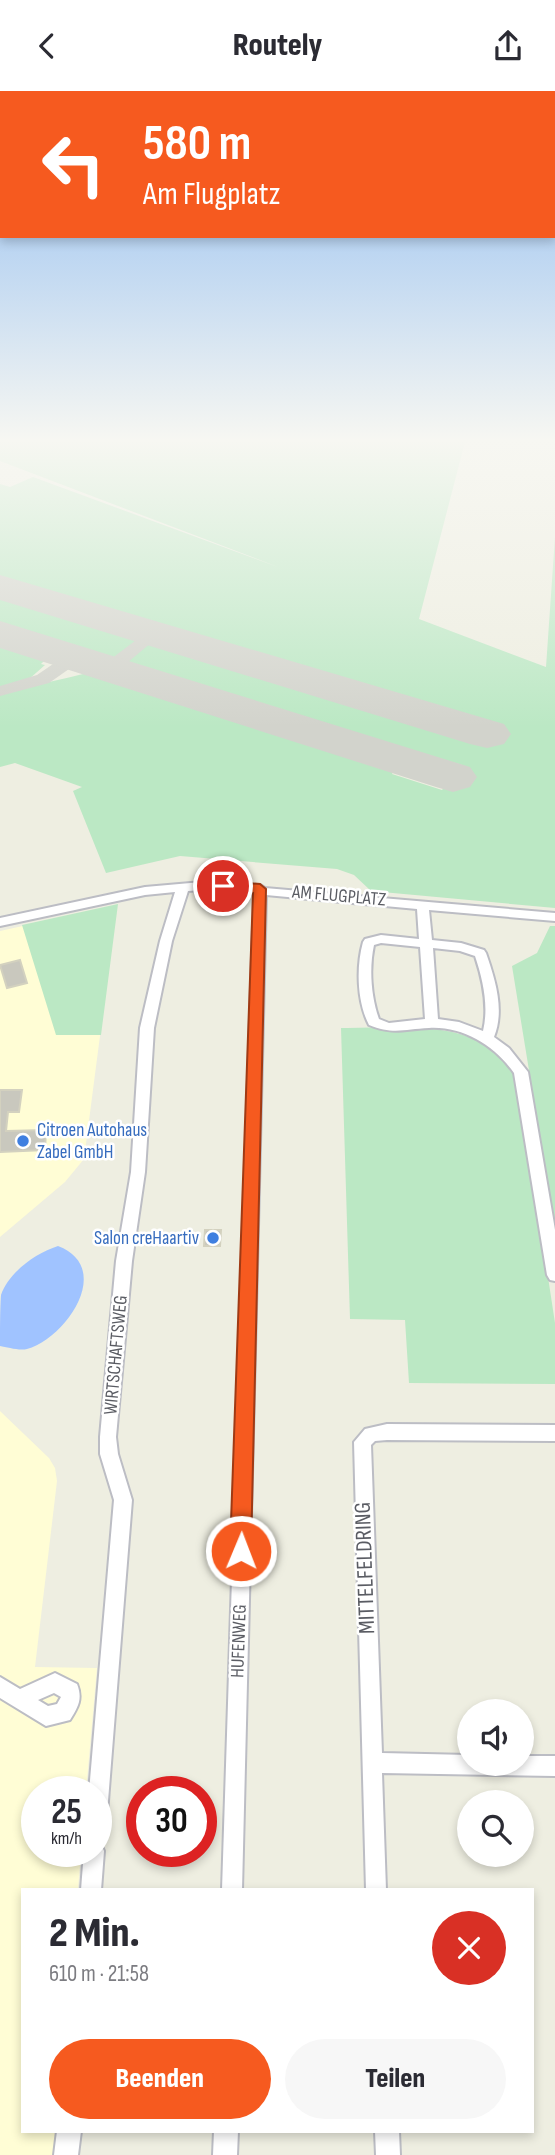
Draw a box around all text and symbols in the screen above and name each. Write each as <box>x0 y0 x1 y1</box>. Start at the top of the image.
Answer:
text: Routely <box>233 26 322 65</box>
icon: back <box>28 27 66 65</box>
icon: share <box>489 27 527 65</box>
text: 580 m <box>143 115 251 174</box>
icon: left <box>28 119 119 210</box>
text: Am Flugplatz <box>143 175 280 214</box>
pin <box>193 856 253 916</box>
icon: arrive <box>204 867 242 905</box>
street label: AM FLUGPLATZ <box>290 880 387 912</box>
place label: Citroen Autohaus Zabel GmbH <box>37 1119 147 1164</box>
marker: Citroen Autohaus Zabel GmbH <box>15 1133 31 1149</box>
place label: Salon creHaartiv <box>94 1227 199 1250</box>
marker: Salon creHaartiv <box>205 1230 221 1246</box>
street label: WIRTSCHAFTSWEG <box>99 1294 133 1416</box>
street label: MITTELFELDRING <box>349 1502 381 1634</box>
position arrow <box>204 1514 278 1588</box>
street label: HUFENWEG <box>226 1604 252 1678</box>
map controls <box>457 1699 534 1867</box>
button: sound <box>457 1699 534 1776</box>
speed limit sign: 30 <box>126 1776 217 1867</box>
button: search <box>457 1790 534 1867</box>
text: 25 <box>51 1791 82 1834</box>
text: km/h <box>51 1828 82 1849</box>
text: 2 Min. <box>49 1908 140 1959</box>
button: close <box>432 1911 506 1985</box>
text: 610 m · 21:58 <box>49 1960 149 1988</box>
button: Beenden <box>49 2039 271 2119</box>
button: Teilen <box>285 2039 506 2119</box>

